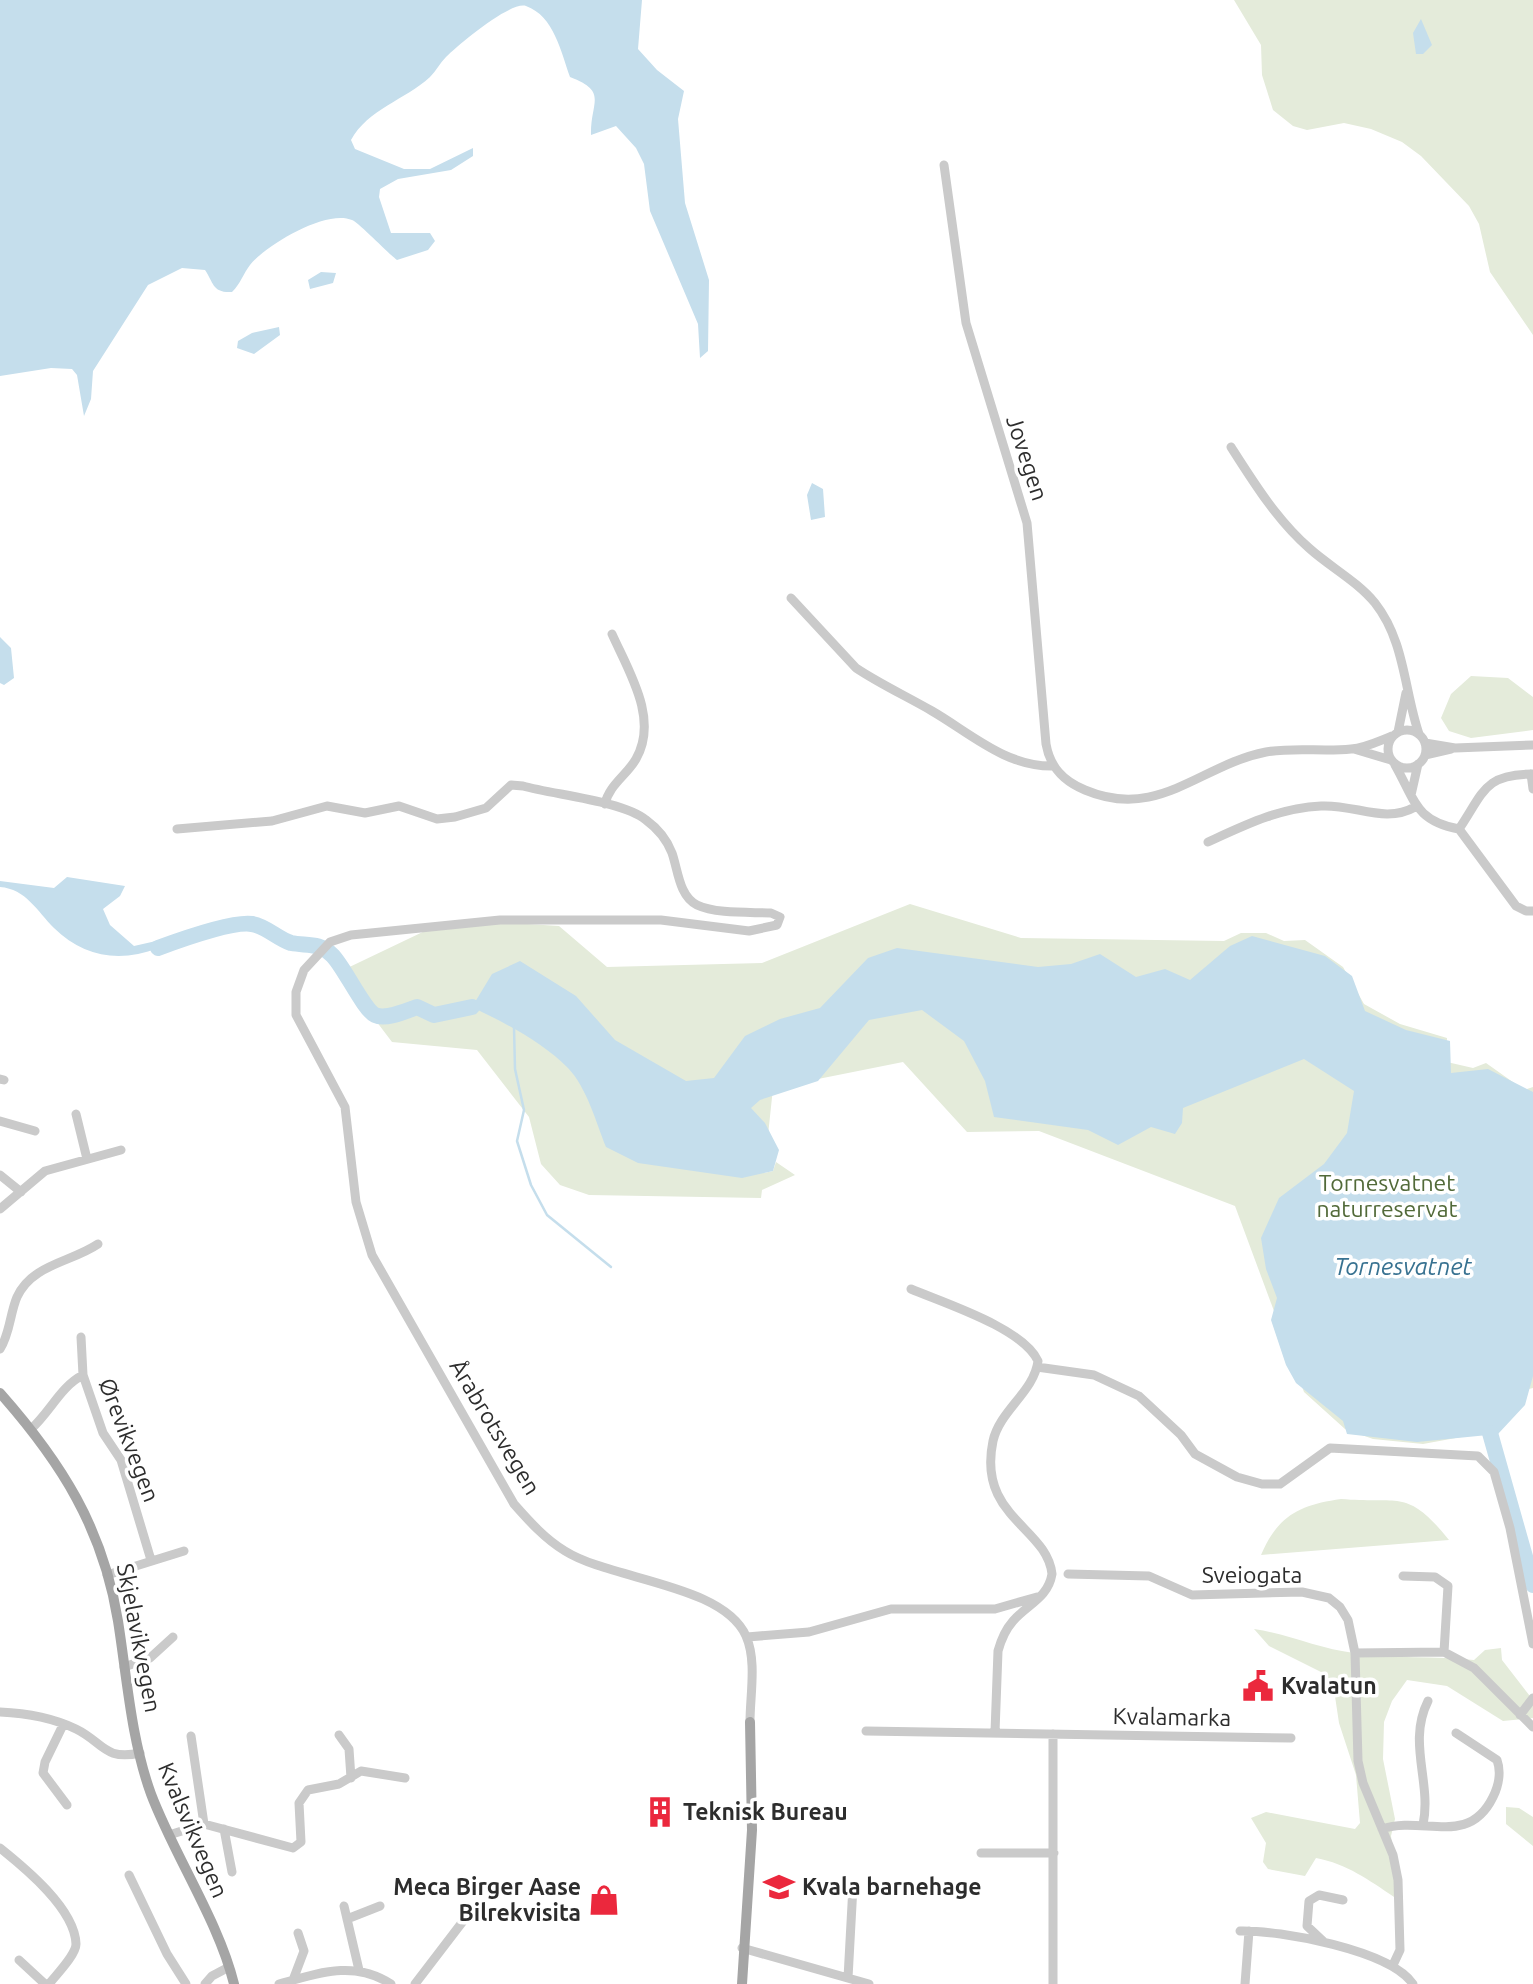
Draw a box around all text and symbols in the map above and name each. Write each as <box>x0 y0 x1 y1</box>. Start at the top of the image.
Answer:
street label: Jovegen <box>1002 412 1053 503</box>
park label: Tornesvatnet naturreservat <box>1316 1170 1458 1221</box>
water label: Tornesvatnet <box>1334 1253 1472 1280</box>
street label: Årabrotsvegen <box>445 1355 546 1499</box>
street label: Ørevikvegen <box>94 1374 165 1505</box>
street label: Skjelavikvegen <box>113 1561 166 1715</box>
street label: Sveiogata <box>1202 1562 1302 1587</box>
public building icon: Kvalatun <box>1241 1669 1275 1703</box>
place label: Kvalatun <box>1281 1673 1377 1698</box>
street label: Kvalamarka <box>1112 1703 1232 1730</box>
street label: Kvalsvikvegen <box>154 1758 233 1901</box>
building icon: Teknisk Bureau <box>643 1795 677 1829</box>
place label: Teknisk Bureau <box>683 1799 848 1824</box>
school or university icon: Kvala barnehage <box>762 1870 796 1904</box>
place label: Meca Birger Aase Bilrekvisita <box>393 1874 581 1925</box>
place label: Kvala barnehage <box>802 1874 981 1899</box>
shop icon: Meca Birger Aase Bilrekvisita <box>587 1883 621 1917</box>

